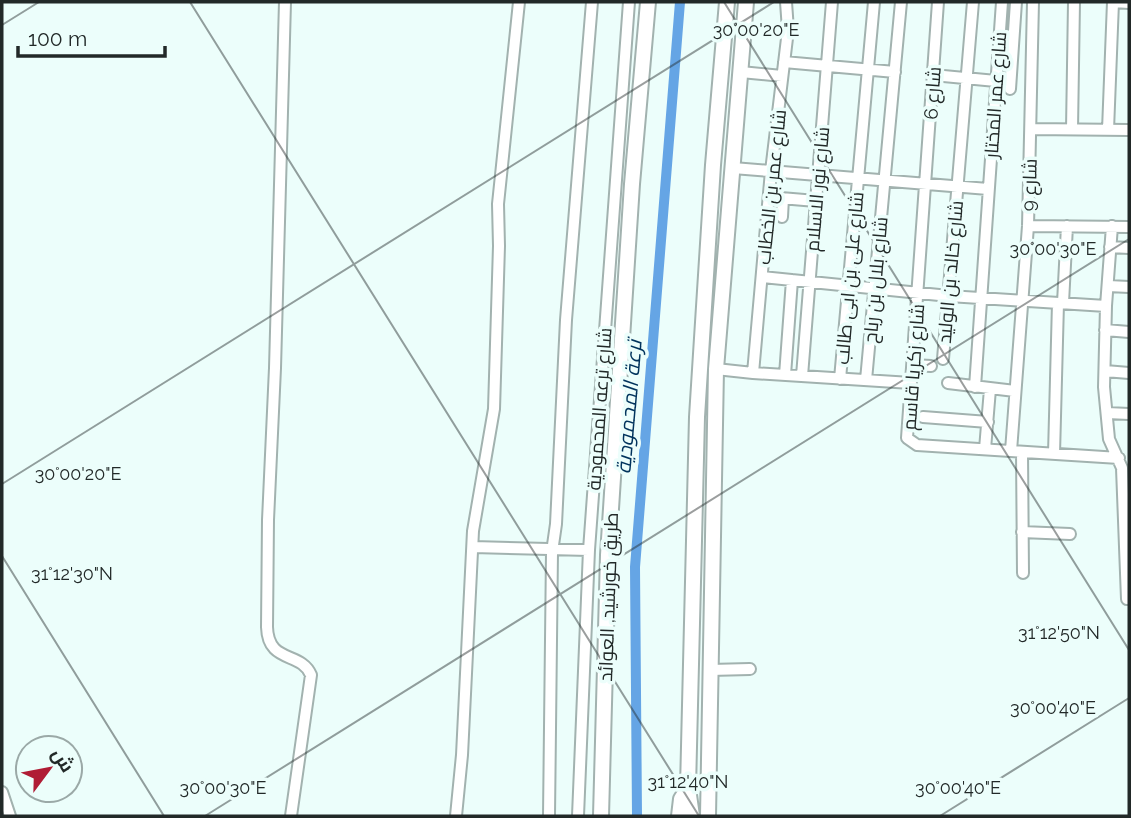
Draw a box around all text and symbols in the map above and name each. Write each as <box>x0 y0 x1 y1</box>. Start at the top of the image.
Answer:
scale bar <box>18 14 164 58</box>
text: 30°00'20"E <box>713 19 799 40</box>
text: 100 m <box>28 26 87 51</box>
street label: شارع عمر المختار <box>980 31 1013 160</box>
street label: شارع 6 <box>919 66 948 120</box>
street label: شارع عمر بن الخطاب <box>752 108 793 266</box>
street label: شارع نور الاسلام <box>801 126 836 253</box>
street label: شارع 9 <box>1017 158 1044 212</box>
street label: شارع على بن ابى طالب <box>830 191 870 366</box>
street label: شارع خالد بن الوليد <box>933 200 970 345</box>
street label: شارع بلال بن رباح <box>859 216 894 344</box>
text: 30°00'30"E <box>1010 238 1096 259</box>
street label: شارع زكريا قاسم <box>898 303 931 431</box>
street label: شارع ترعه المحمودية <box>582 327 619 491</box>
water label: ترعة المحمودية <box>610 336 647 475</box>
text: 30°00'20"E <box>35 463 121 484</box>
street label: طريق خورشيد, العوائد <box>594 512 624 682</box>
text: 31°12'30"N <box>31 563 113 584</box>
text: 31°12'50"N <box>1018 622 1100 643</box>
text: 30°00'40"E <box>1010 697 1096 718</box>
north arrow <box>14 734 84 804</box>
text: ش <box>47 744 79 777</box>
text: 31°12'40"N <box>648 771 728 792</box>
text: 30°00'30"E <box>180 777 266 798</box>
text: 30°00'40"E <box>915 777 1001 798</box>

